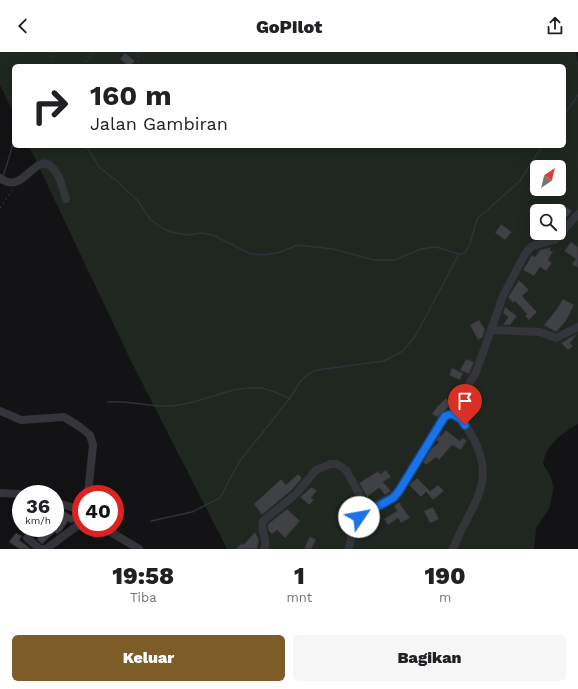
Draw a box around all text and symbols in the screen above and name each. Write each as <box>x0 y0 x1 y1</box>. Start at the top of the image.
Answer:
icon: back <box>12 15 34 37</box>
icon: share <box>544 15 566 37</box>
text: GoPilot <box>256 16 322 37</box>
text: 160 m <box>90 79 172 112</box>
icon: right <box>24 80 76 132</box>
text: Jalan Gambiran <box>90 113 228 134</box>
north arrow <box>530 160 566 196</box>
map controls <box>530 160 566 240</box>
button: search <box>530 204 566 240</box>
pin <box>448 384 482 425</box>
icon: arrive <box>454 390 476 412</box>
speed limit sign: 40 <box>72 485 124 537</box>
text: 36 <box>26 494 50 518</box>
position arrow <box>338 496 380 538</box>
text: km/h <box>25 515 51 526</box>
text: 19:58 <box>112 562 174 590</box>
text: 1 <box>294 562 305 590</box>
text: 190 <box>425 562 466 590</box>
text: Tiba <box>130 590 157 605</box>
text: mnt <box>286 590 312 605</box>
text: m <box>439 590 451 605</box>
button: Keluar <box>12 635 285 681</box>
button: Bagikan <box>293 635 566 681</box>

